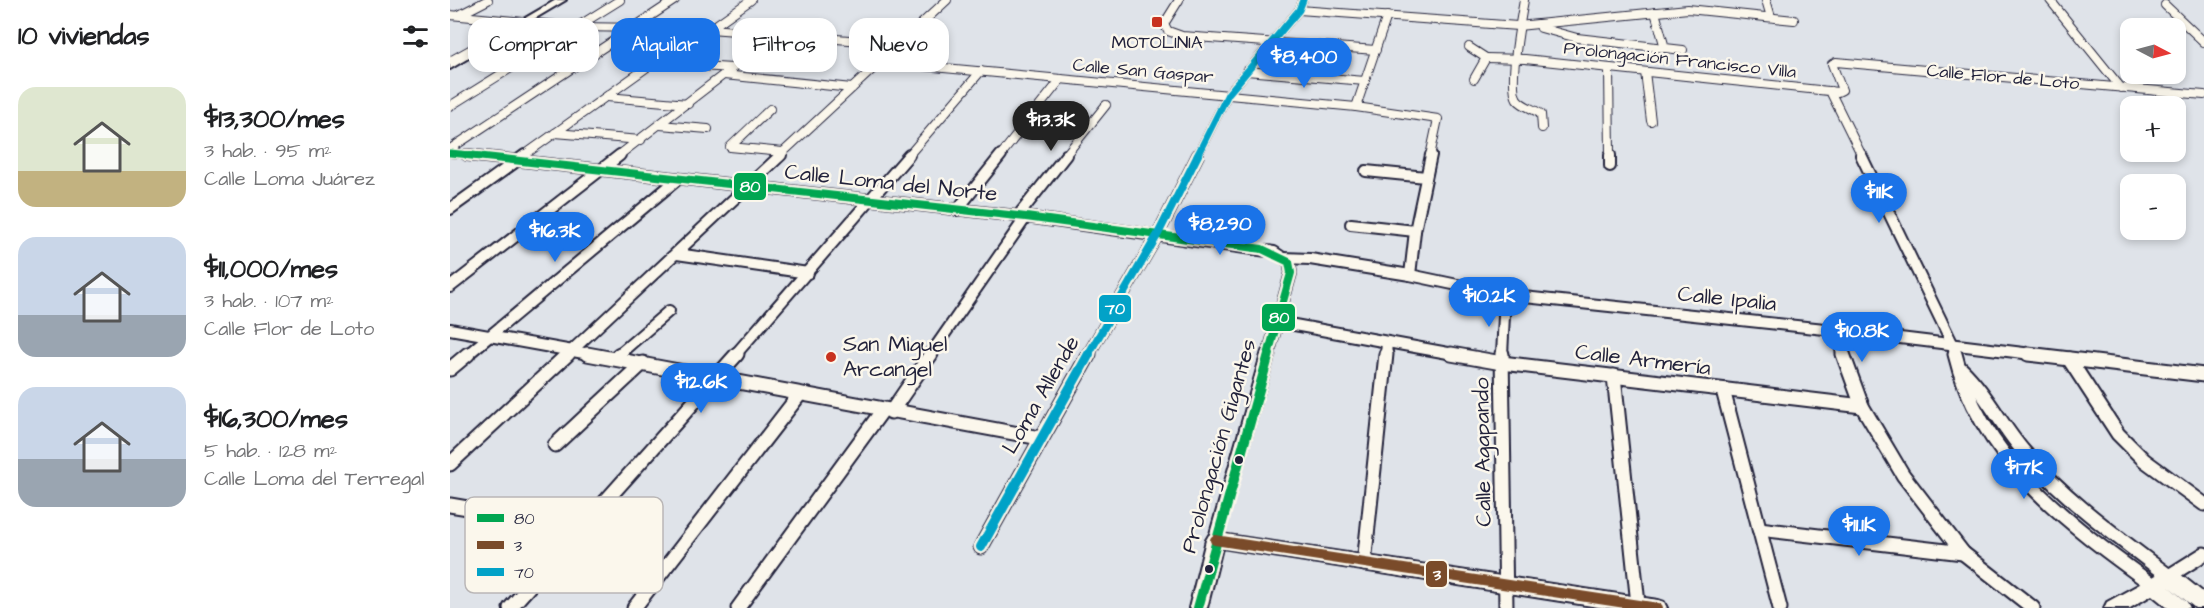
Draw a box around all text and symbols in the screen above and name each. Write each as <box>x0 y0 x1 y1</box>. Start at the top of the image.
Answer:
marker: MOTOLINIA <box>1150 15 1164 29</box>
text: 10 viviendas <box>18 18 150 54</box>
chip: Comprar <box>468 18 599 72</box>
chip: Alquilar <box>611 18 720 72</box>
chip: Filtros <box>732 18 837 72</box>
chip: Nuevo <box>849 18 949 72</box>
north arrow <box>2120 18 2186 84</box>
map controls <box>2120 18 2186 240</box>
icon: filters <box>399 20 432 53</box>
place label: MOTOLINIA <box>1112 30 1203 55</box>
street label: Prolongación Francisco Villa <box>1562 35 1797 86</box>
pin: $8,400 <box>1255 38 1353 89</box>
text: $8,400 <box>1271 43 1337 71</box>
street label: Calle San Gaspar <box>1072 52 1214 90</box>
street label: Calle Flor de Loto <box>1926 58 2080 96</box>
button: + <box>2120 96 2186 162</box>
text: $13,300/mes <box>204 101 345 137</box>
pin: $13.3K <box>1002 101 1100 152</box>
text: $13.3K <box>1027 106 1075 134</box>
icon: home <box>66 111 138 183</box>
text: 3 hab. · 95 m² <box>204 137 332 165</box>
street label: Calle Loma del Norte <box>783 156 999 210</box>
text: Calle Loma Juárez <box>204 165 375 193</box>
line badge: 80 <box>733 172 767 201</box>
pin: $11K <box>1843 173 1915 224</box>
button: − <box>2120 174 2186 240</box>
text: 80 <box>740 176 760 198</box>
text: $11K <box>1865 178 1893 206</box>
pin: $8,290 <box>1171 205 1269 256</box>
text: $8,290 <box>1188 210 1252 238</box>
pin: $16.3K <box>506 212 604 263</box>
text: $16.3K <box>529 217 581 245</box>
text: $11,000/mes <box>204 251 338 287</box>
icon: home <box>66 261 138 333</box>
pin: $10.2K <box>1440 277 1538 328</box>
street label: Calle Ipalia <box>1676 278 1778 320</box>
text: $10.2K <box>1463 282 1515 310</box>
text: 3 hab. · 107 m² <box>204 287 334 315</box>
line badge: 70 <box>1098 294 1132 323</box>
text: 70 <box>1104 298 1125 320</box>
line badge: 80 <box>1261 303 1296 332</box>
text: 80 <box>1269 307 1289 329</box>
pin: $10.8K <box>1813 312 1911 363</box>
text: Calle Flor de Loto <box>204 315 374 343</box>
text: $10.8K <box>1835 317 1889 345</box>
place label: San Miguel Arcangel <box>843 329 948 386</box>
street label: Loma Allende <box>995 330 1087 460</box>
street label: Prolongación Gigantes <box>1174 335 1265 557</box>
street label: Calle Armería <box>1573 336 1713 384</box>
marker: San Miguel Arcangel <box>824 350 838 364</box>
pin: $12.6K <box>652 363 750 414</box>
text: $12.6K <box>675 368 727 396</box>
street label: Calle Agapando <box>1466 377 1501 527</box>
text: $16,300/mes <box>204 401 348 437</box>
icon: home <box>66 411 138 483</box>
text: 5 hab. · 128 m² <box>204 437 337 465</box>
pin: $17K <box>1988 449 2060 500</box>
unlabelled marker <box>1233 454 1245 466</box>
text: $17K <box>2005 454 2043 482</box>
text: Calle Loma del Terregal <box>204 465 424 493</box>
legend <box>465 497 663 593</box>
pin: $11.1K <box>1810 506 1908 557</box>
text: 80 <box>514 508 534 530</box>
text: $11.1K <box>1842 511 1876 539</box>
text: 3 <box>514 535 522 557</box>
line badge: 3 <box>1425 560 1448 588</box>
text: 70 <box>514 562 534 584</box>
unlabelled marker <box>1203 563 1215 575</box>
text: 3 <box>1432 564 1442 586</box>

